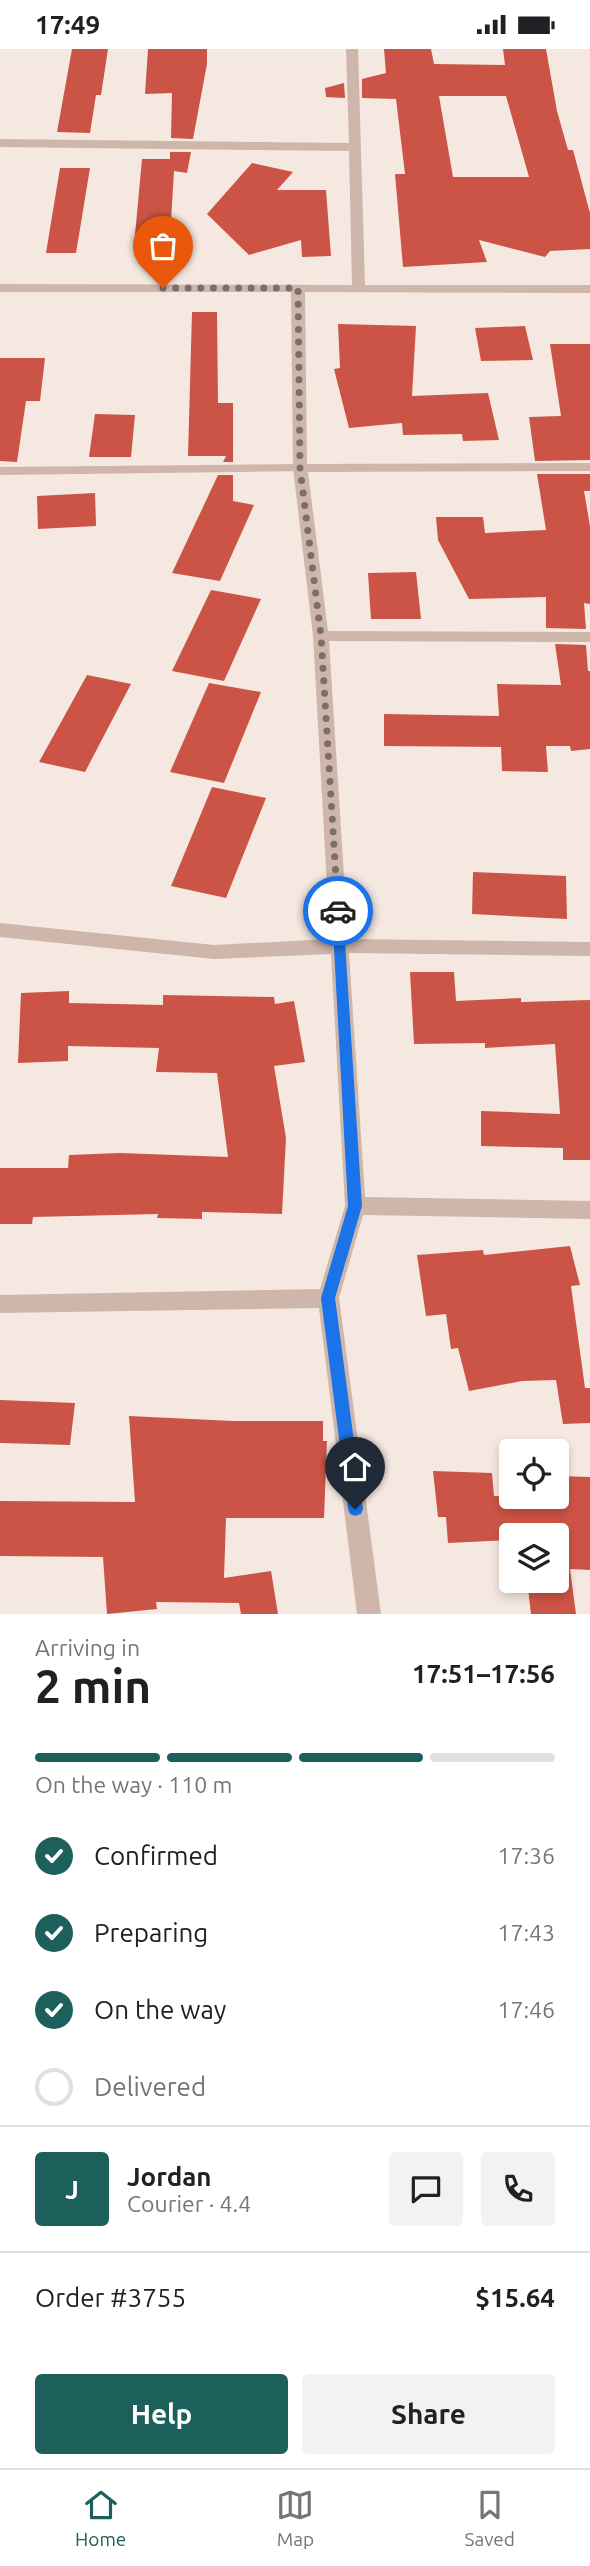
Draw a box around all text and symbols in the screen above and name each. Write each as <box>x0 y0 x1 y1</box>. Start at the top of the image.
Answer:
text: 17:49 <box>35 10 100 39</box>
pin <box>133 216 193 288</box>
icon: bag <box>144 227 182 265</box>
courier <box>303 876 373 946</box>
icon: car <box>319 892 357 930</box>
pin <box>325 1437 385 1509</box>
map controls <box>499 1439 569 1593</box>
button: locate <box>499 1439 569 1509</box>
icon: home <box>336 1448 374 1486</box>
button: layers <box>499 1523 569 1593</box>
text: Arriving in <box>35 1635 140 1660</box>
text: 17:51–17:56 <box>412 1659 555 1688</box>
text: 2 min <box>35 1660 151 1712</box>
text: On the way · 110 m <box>35 1772 232 1797</box>
icon: check <box>35 1837 73 1875</box>
text: Confirmed <box>94 1841 218 1870</box>
text: 17:36 <box>497 1843 555 1868</box>
icon: check <box>35 1914 73 1952</box>
text: Preparing <box>94 1918 208 1947</box>
text: 17:43 <box>497 1920 555 1945</box>
icon: check <box>35 1991 73 2029</box>
text: On the way <box>94 1995 226 2024</box>
text: 17:46 <box>497 1997 555 2022</box>
text: Delivered <box>94 2072 206 2101</box>
button: chat <box>389 2152 463 2226</box>
button: phone <box>481 2152 555 2226</box>
text: Jordan <box>127 2162 212 2191</box>
text: J <box>65 2175 79 2204</box>
text: Courier · 4.4 <box>127 2191 251 2216</box>
text: Order #3755 <box>35 2283 186 2312</box>
text: $15.64 <box>475 2283 555 2312</box>
button: Help <box>35 2374 288 2454</box>
button: Share <box>302 2374 555 2454</box>
tab: Home <box>75 2486 126 2550</box>
tab: Map <box>276 2486 314 2550</box>
tab: Saved <box>464 2486 515 2550</box>

